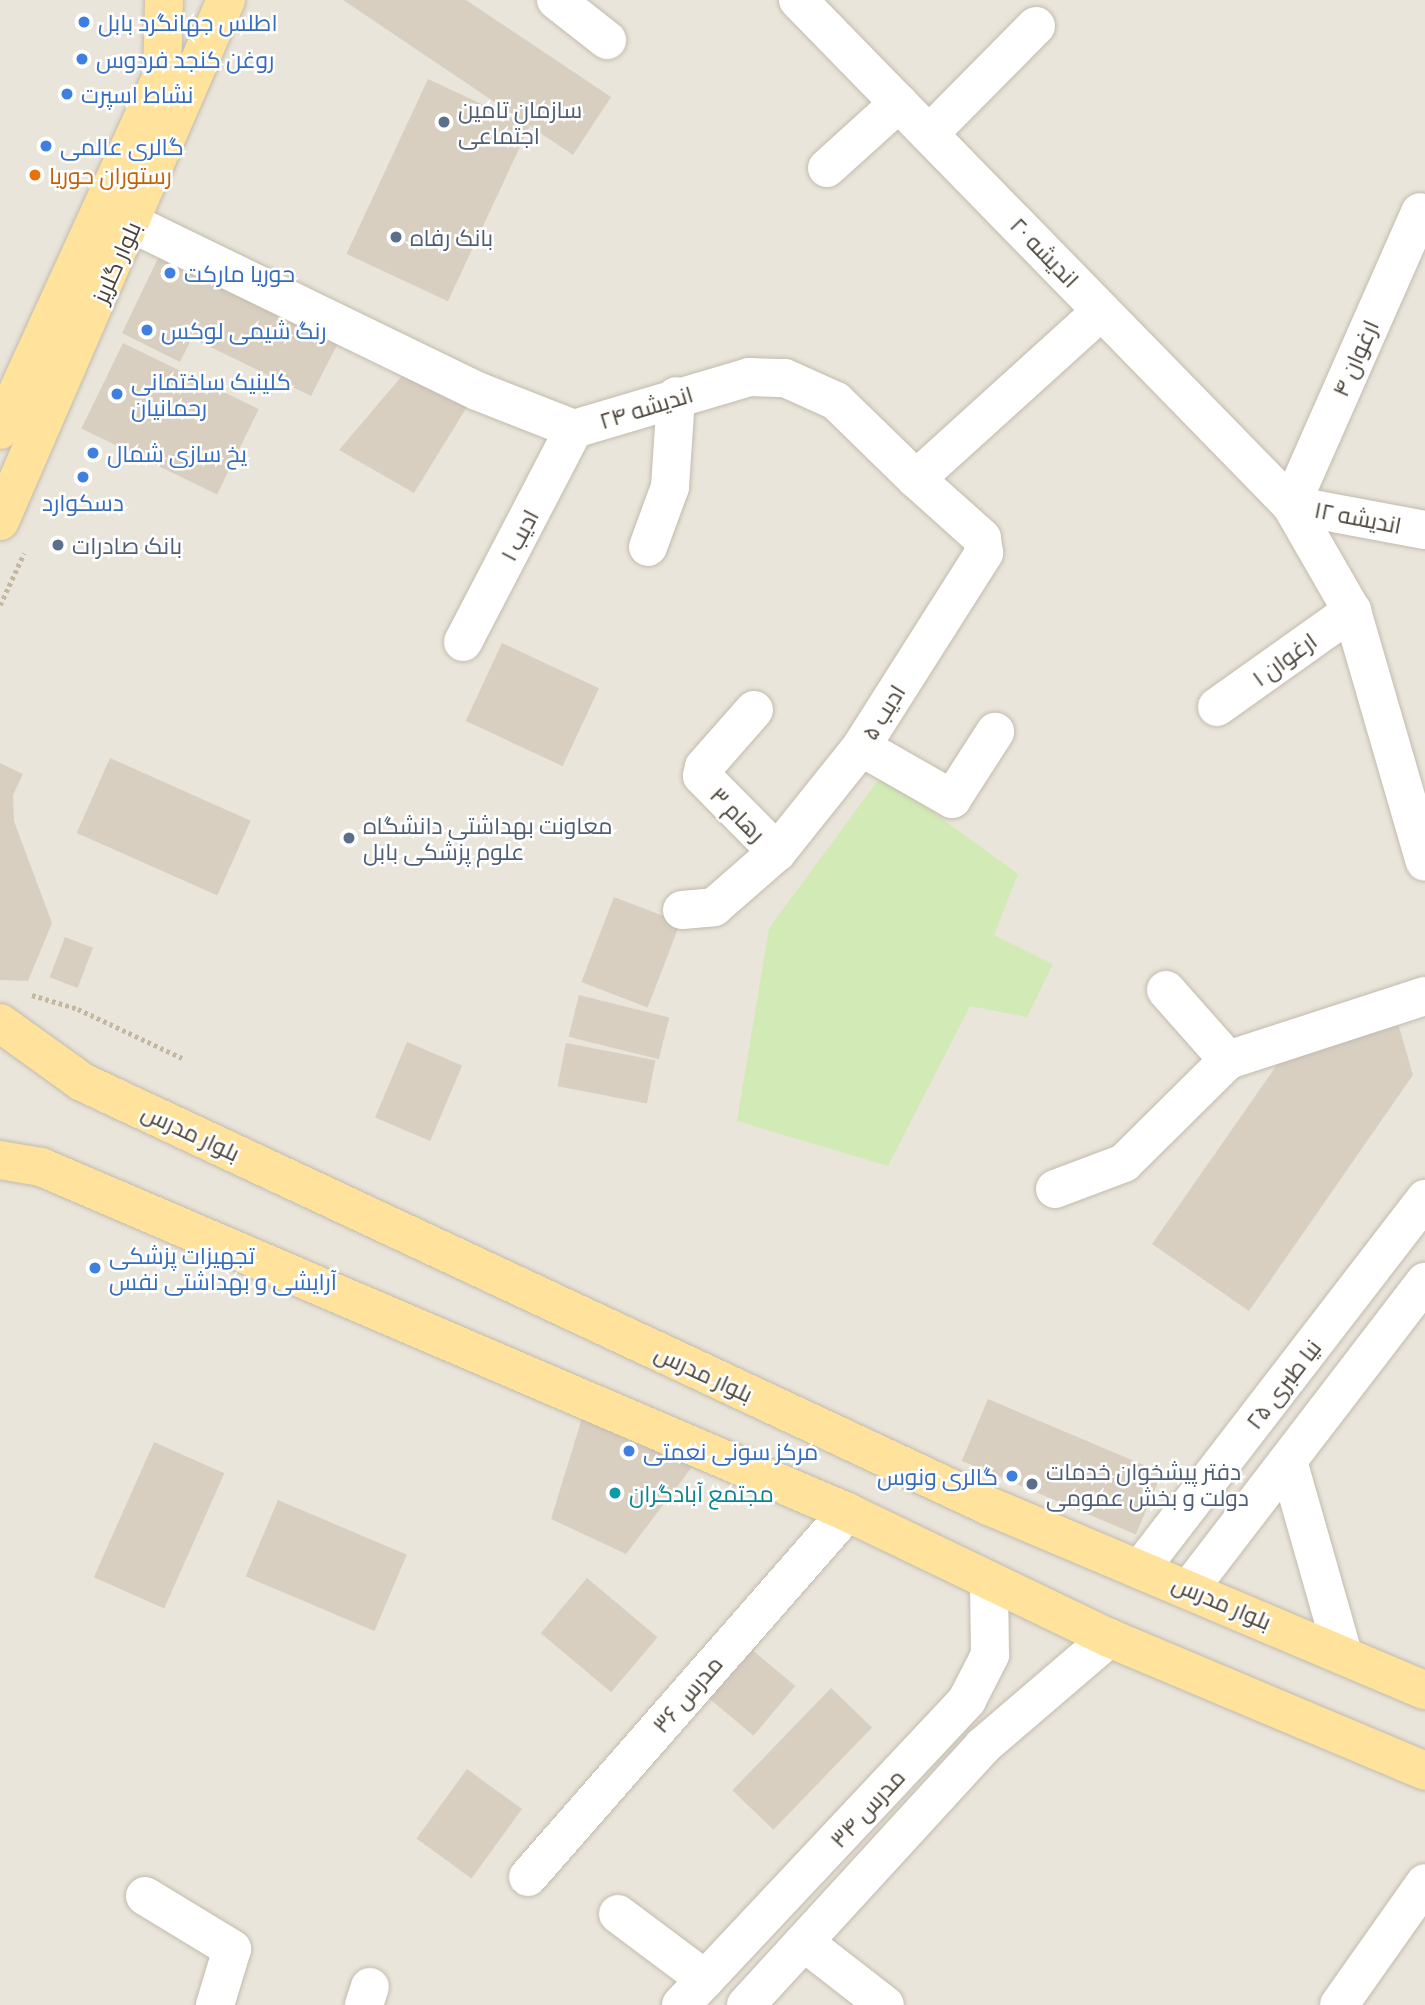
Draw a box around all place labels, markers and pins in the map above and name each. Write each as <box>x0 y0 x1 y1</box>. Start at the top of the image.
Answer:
place label: اطلس جهانگرد بابل <box>98 8 278 36</box>
marker: اطلس جهانگرد بابل <box>76 14 92 30</box>
place label: روغن کنجد فردوس <box>96 45 274 73</box>
marker: روغن کنجد فردوس <box>74 51 90 67</box>
place label: نشاط اسپرت <box>81 80 193 108</box>
marker: نشاط اسپرت <box>59 86 75 102</box>
place label: سازمان تامین اجتماعی <box>458 95 582 149</box>
marker: سازمان تامین اجتماعی <box>436 114 452 130</box>
place label: گالری عالمی <box>60 132 184 160</box>
marker: گالری عالمی <box>38 138 54 154</box>
place label: رستوران حوریا <box>49 161 172 189</box>
marker: رستوران حوریا <box>27 167 43 183</box>
place label: بانک رفاه <box>410 223 493 251</box>
marker: بانک رفاه <box>388 229 404 245</box>
place label: حوریا مارکت <box>184 259 295 287</box>
marker: حوریا مارکت <box>162 265 178 281</box>
place label: رنگ شیمی لوکس <box>161 316 327 344</box>
marker: رنگ شیمی لوکس <box>139 322 155 338</box>
place label: کلینیک ساختمانی رحمانیان <box>131 367 291 421</box>
marker: کلینیک ساختمانی رحمانیان <box>109 386 125 402</box>
place label: یخ سازی شمال <box>107 439 247 467</box>
marker: یخ سازی شمال <box>85 445 101 461</box>
marker: دسکوارد <box>75 469 91 485</box>
place label: دسکوارد <box>42 488 124 516</box>
place label: بانک صادرات <box>72 531 182 559</box>
marker: بانک صادرات <box>50 537 66 553</box>
place label: معاونت بهداشتی دانشگاه علوم پزشکی بابل <box>363 811 613 865</box>
marker: معاونت بهداشتی دانشگاه علوم پزشکی بابل <box>341 830 357 846</box>
place label: تجهیزات پزشکی آرایشی و بهداشتی نفس <box>109 1241 337 1295</box>
marker: تجهیزات پزشکی آرایشی و بهداشتی نفس <box>87 1260 103 1276</box>
place label: مرکز سونی نعمتی <box>643 1437 818 1465</box>
marker: مرکز سونی نعمتی <box>621 1443 637 1459</box>
place label: دفتر پیشخوان خدمات دولت و بخش عمومی <box>1046 1457 1249 1511</box>
place label: گالری ونوس <box>877 1462 998 1490</box>
marker: گالری ونوس <box>1004 1468 1020 1484</box>
marker: دفتر پیشخوان خدمات دولت و بخش عمومی <box>1024 1476 1040 1492</box>
place label: مجتمع آبادگران <box>629 1479 774 1507</box>
marker: مجتمع آبادگران <box>607 1485 623 1501</box>

